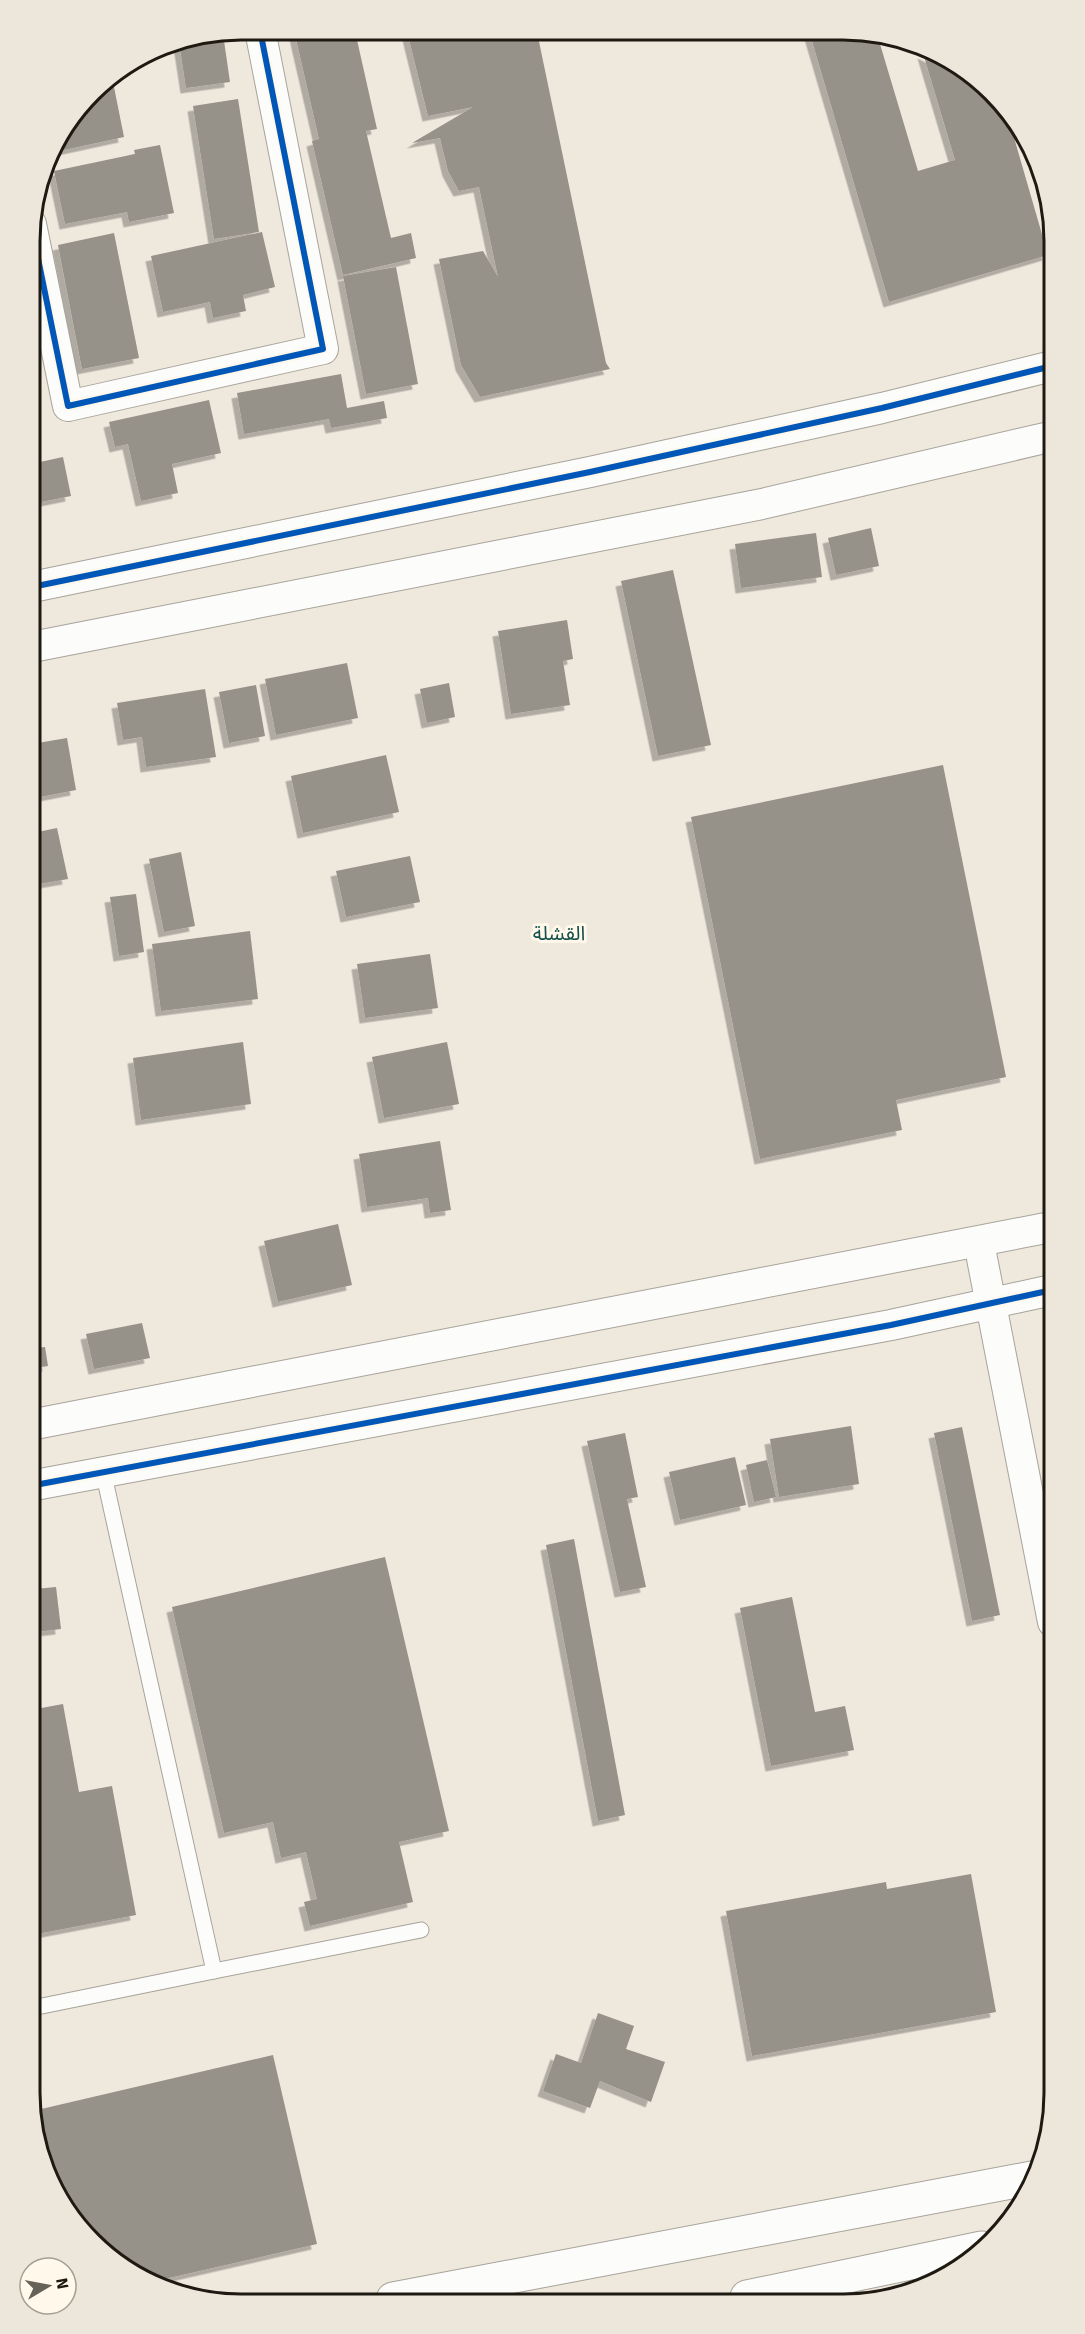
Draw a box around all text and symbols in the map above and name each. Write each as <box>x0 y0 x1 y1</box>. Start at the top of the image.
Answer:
district label: القشلة <box>533 921 585 946</box>
north arrow <box>18 2256 78 2316</box>
text: N <box>51 2276 73 2291</box>

